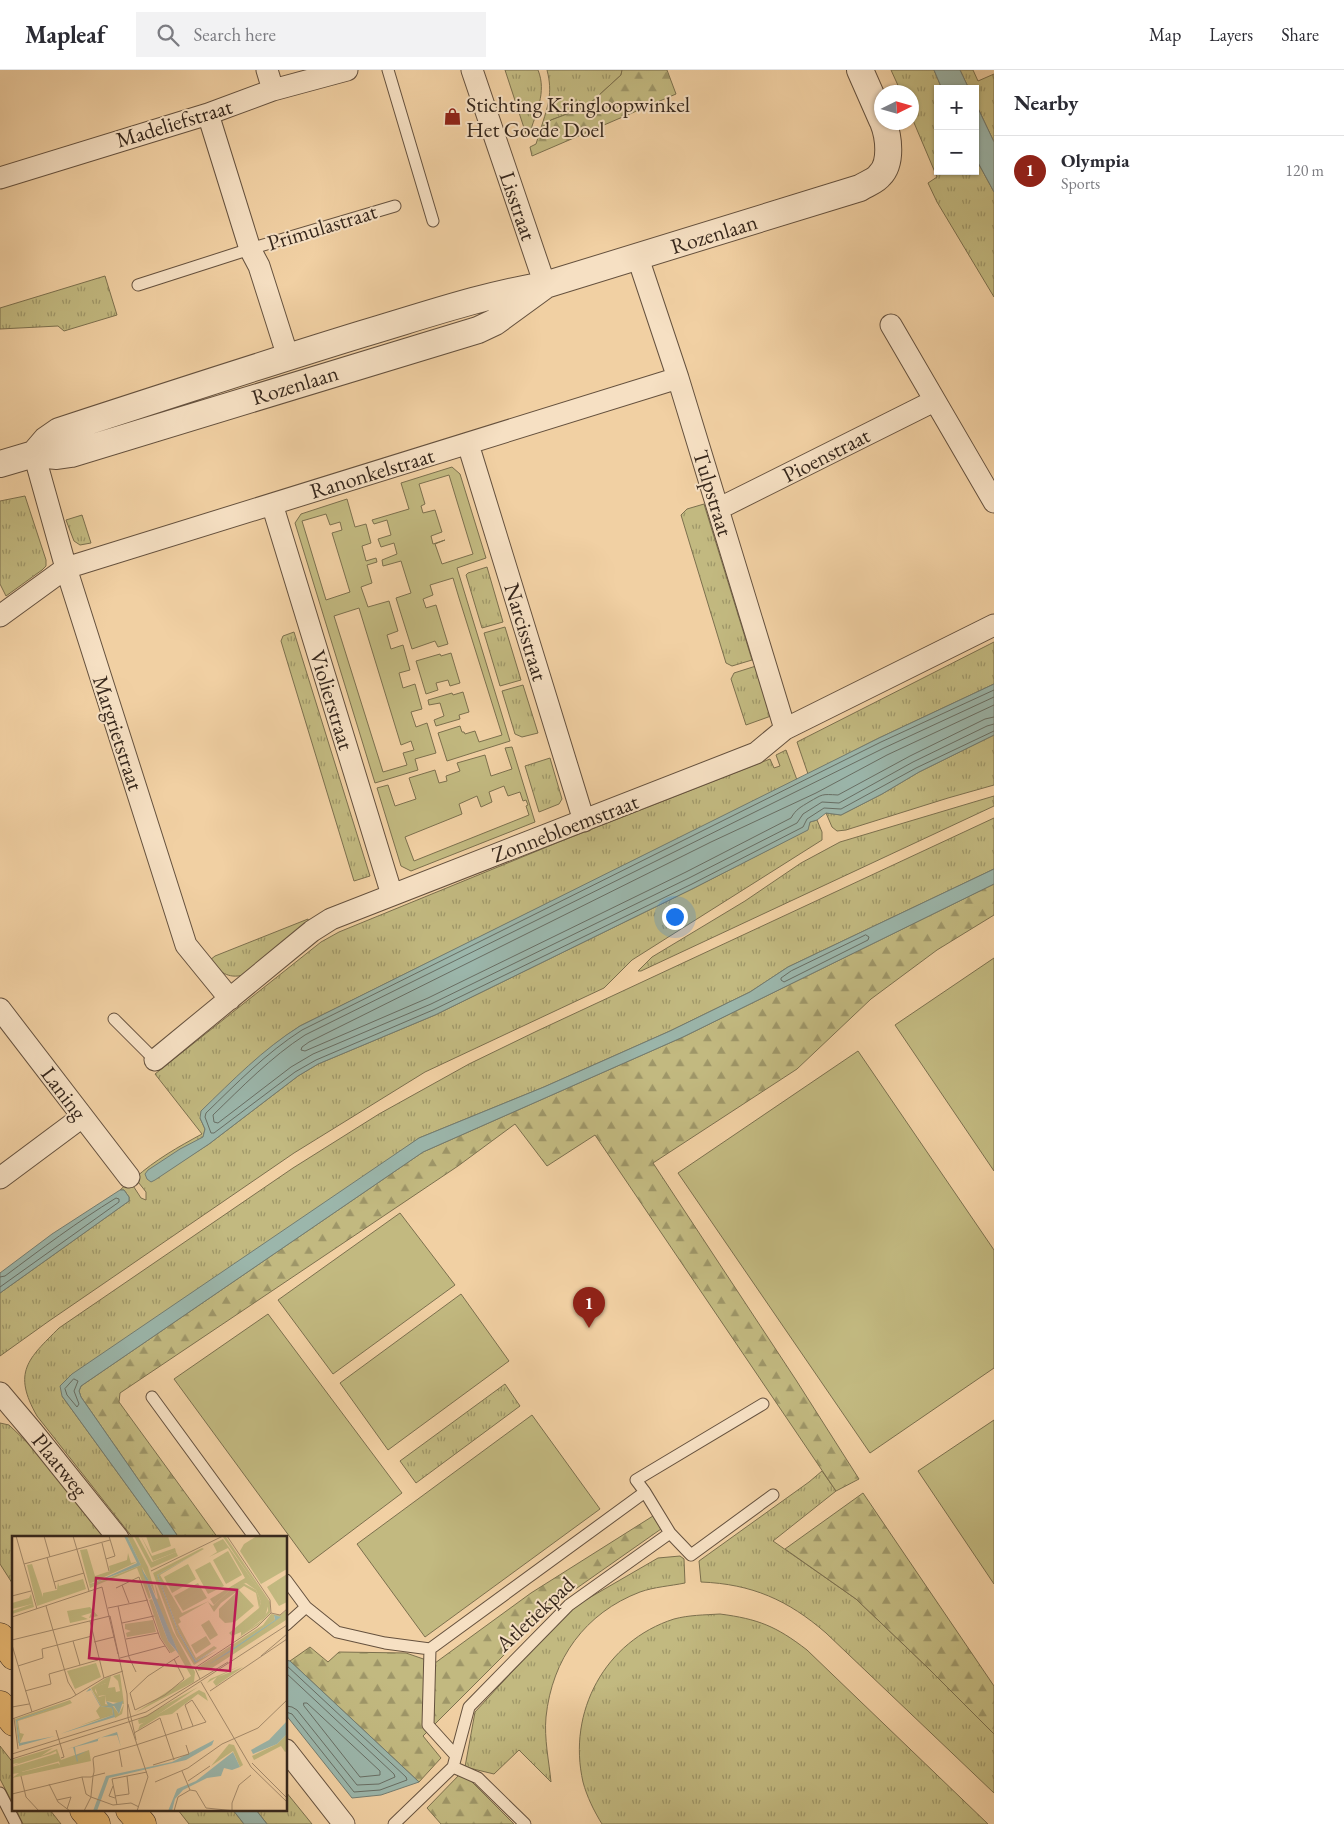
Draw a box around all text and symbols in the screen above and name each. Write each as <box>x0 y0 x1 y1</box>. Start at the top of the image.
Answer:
search box <box>136 12 486 57</box>
text: Mapleaf <box>25 19 106 50</box>
icon: search <box>154 21 182 49</box>
text: Search here <box>194 22 276 47</box>
text: Map <box>1149 23 1181 46</box>
text: Layers <box>1209 23 1253 46</box>
text: Share <box>1281 23 1319 46</box>
north arrow <box>874 85 919 130</box>
map controls <box>934 85 979 175</box>
button: + <box>934 85 979 130</box>
text: Nearby <box>1014 89 1078 116</box>
place label: Stichting Kringloopwinkel Het Goede Doel <box>466 90 690 144</box>
street label: Madeliefstraat <box>112 92 236 154</box>
shop icon: Stichting Kringloopwinkel Het Goede Doel <box>442 107 462 127</box>
button: − <box>934 130 979 175</box>
text: Olympia <box>1061 148 1130 173</box>
text: 1 <box>1026 160 1034 181</box>
text: 120 m <box>1285 160 1324 181</box>
street label: Lisstraat <box>493 168 543 244</box>
text: Sports <box>1061 173 1100 194</box>
street label: Primulastraat <box>263 197 381 257</box>
street label: Rozenlaan <box>667 207 761 261</box>
street label: Rozenlaan <box>248 358 342 412</box>
street label: Pioenstraat <box>777 421 875 489</box>
street label: Ranonkelstraat <box>306 440 438 506</box>
street label: Tulpstraat <box>686 446 740 540</box>
street label: Narcisstraat <box>497 580 555 685</box>
street label: Violierstraat <box>303 647 361 753</box>
street label: Margrietstraat <box>86 672 150 794</box>
street label: Zonnebloemstraat <box>488 787 642 869</box>
your location <box>662 904 688 930</box>
street label: Laning <box>34 1060 94 1126</box>
pin: 1 <box>573 1287 605 1328</box>
street label: Plaatweg <box>25 1427 95 1503</box>
inset map <box>12 1536 288 1812</box>
street label: Atletiekpad <box>489 1569 581 1659</box>

